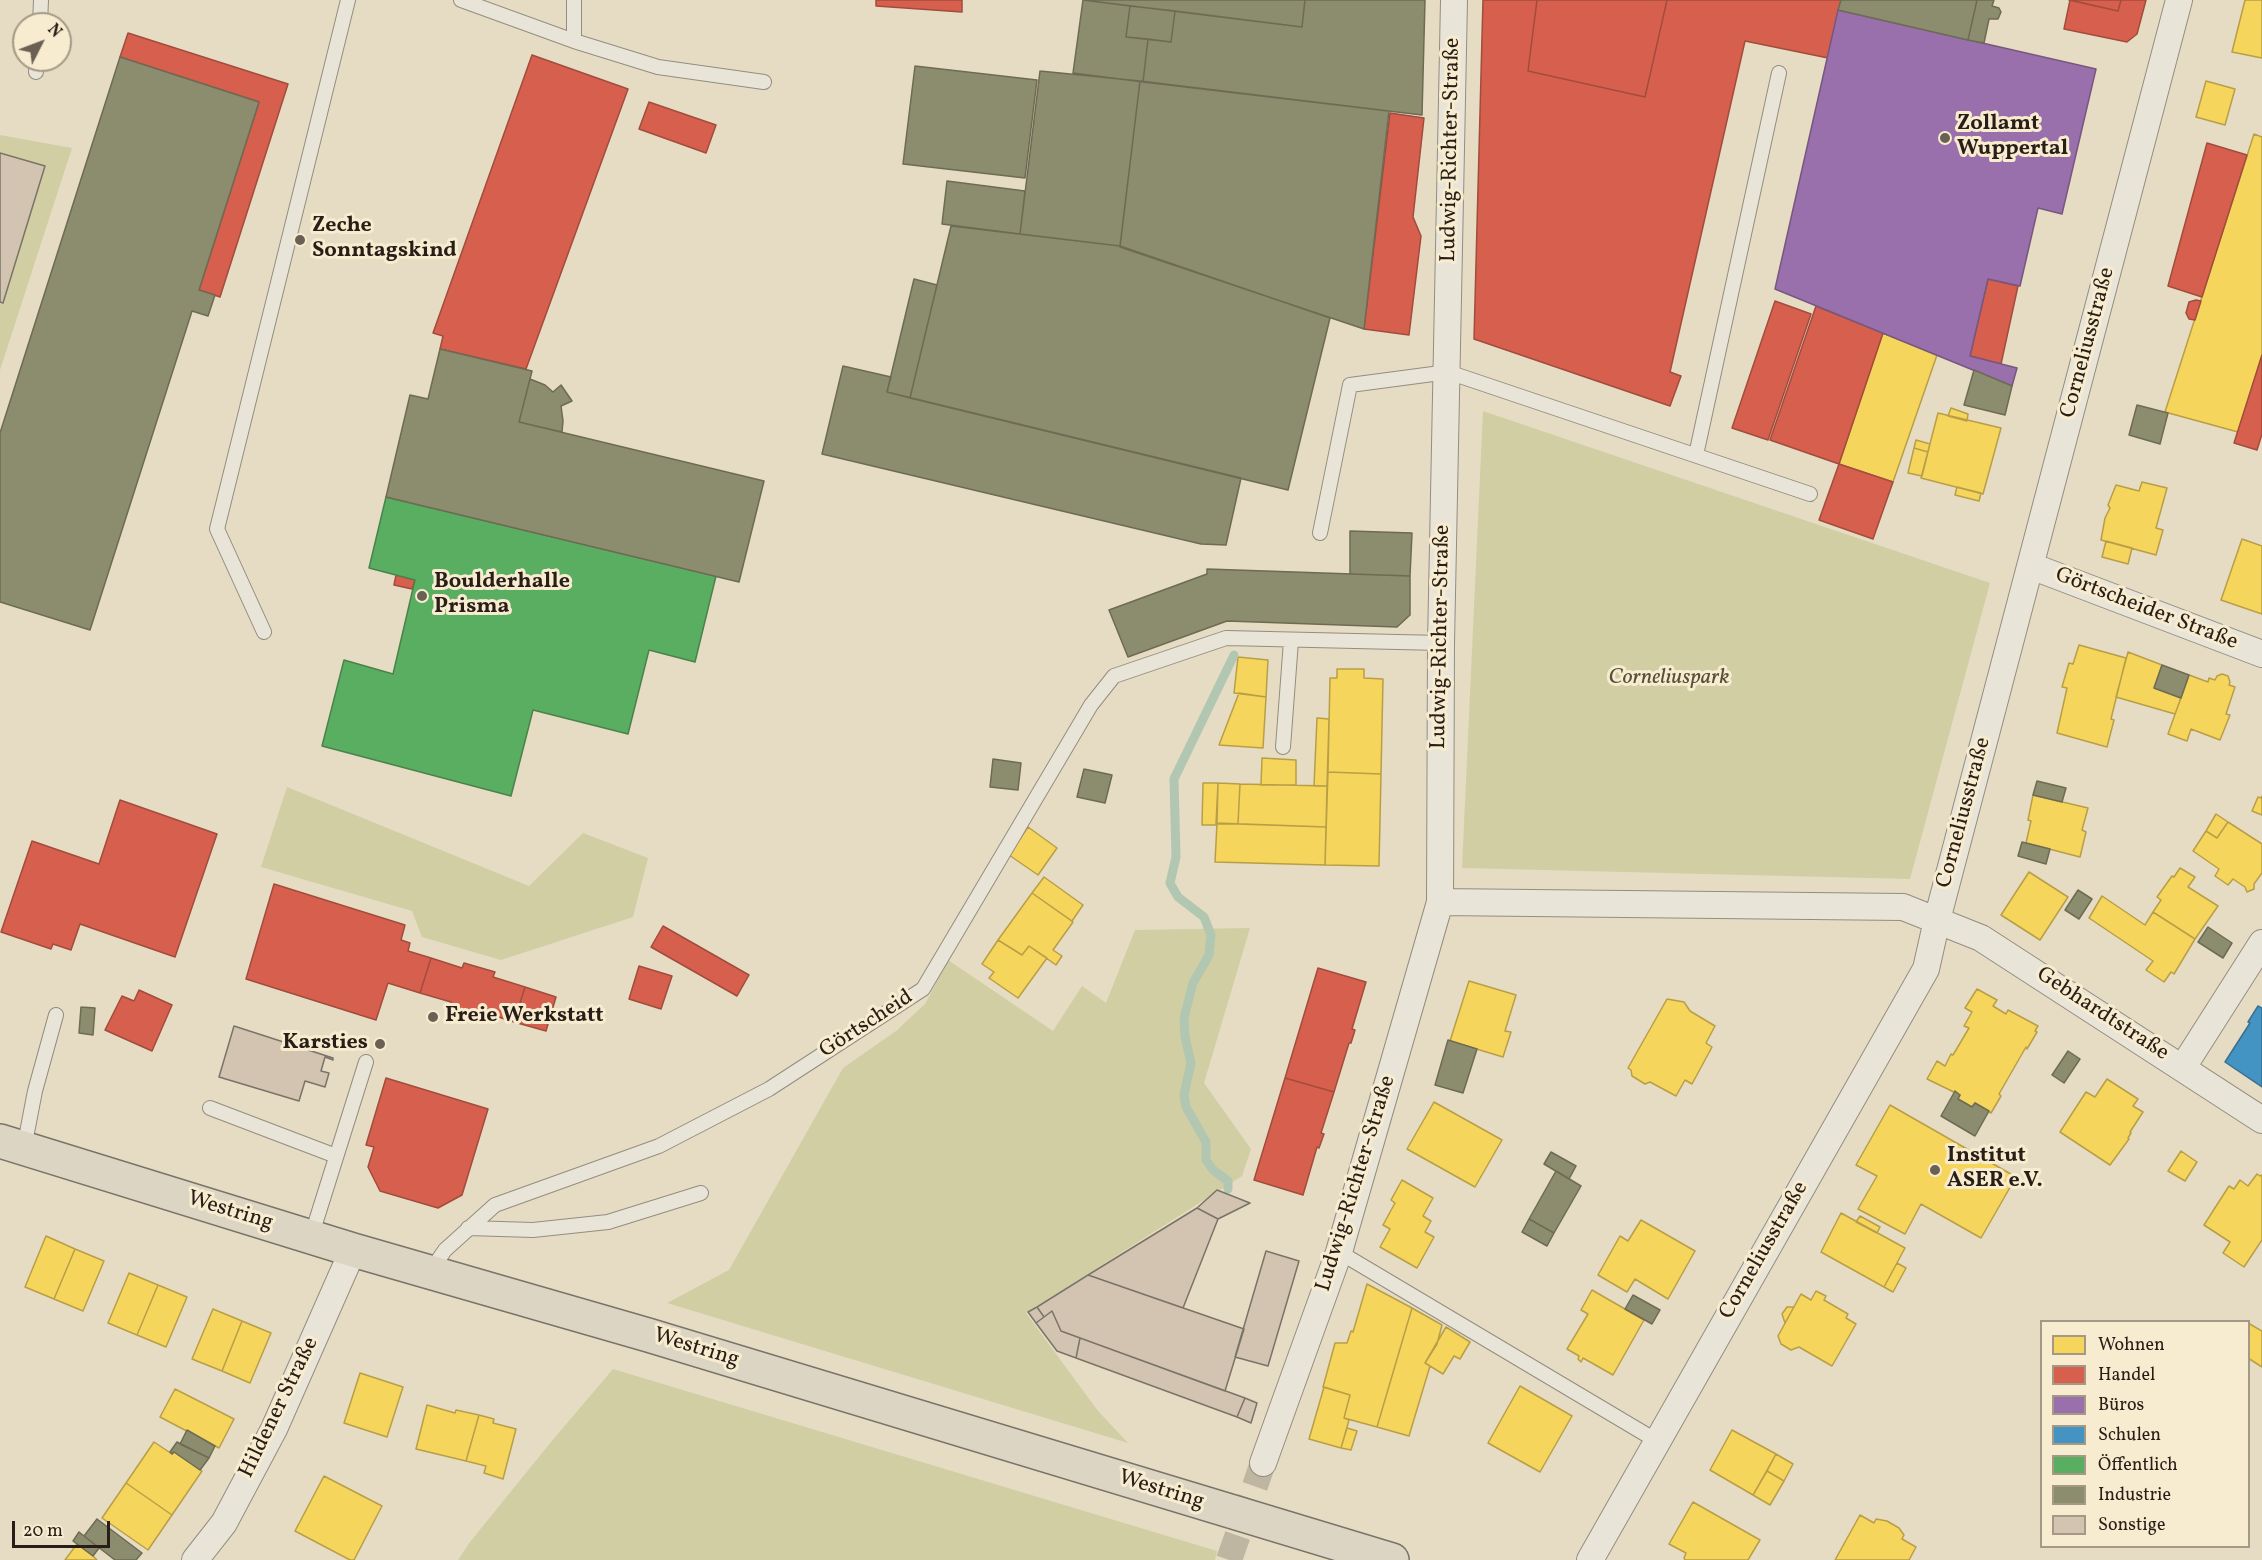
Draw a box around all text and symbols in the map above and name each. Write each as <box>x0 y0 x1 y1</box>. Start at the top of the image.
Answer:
north arrow <box>12 12 72 72</box>
text: N <box>42 20 66 43</box>
street label: Ludwig-Richter-Straße <box>1437 37 1467 263</box>
place label: Zollamt Wuppertal <box>1957 112 2068 164</box>
marker: Zollamt Wuppertal <box>1938 131 1952 145</box>
place label: Zeche Sonntagskind <box>312 214 457 266</box>
marker: Zeche Sonntagskind <box>293 233 307 247</box>
street label: Corneliusstraße <box>2056 265 2122 421</box>
street label: Ludwig-Richter-Straße <box>1427 524 1457 750</box>
street label: Görtscheider Straße <box>2051 563 2241 657</box>
place label: Boulderhalle Prisma <box>434 570 570 622</box>
marker: Boulderhalle Prisma <box>415 589 429 603</box>
park label: Corneliuspark <box>1609 666 1729 692</box>
street label: Corneliusstraße <box>1932 735 1998 891</box>
street label: Gebhardtstraße <box>2031 962 2173 1068</box>
street label: Görtscheid <box>815 985 919 1065</box>
place label: Freie Werkstatt <box>445 1004 603 1030</box>
marker: Freie Werkstatt <box>426 1010 440 1024</box>
place label: Karsties <box>283 1031 368 1057</box>
marker: Karsties <box>373 1037 387 1051</box>
street label: Ludwig-Richter-Straße <box>1312 1073 1402 1295</box>
place label: Institut ASER e.V. <box>1947 1144 2043 1196</box>
marker: Institut ASER e.V. <box>1928 1163 1942 1177</box>
street label: Corneliusstraße <box>1715 1177 1815 1325</box>
street label: Westring <box>184 1186 276 1238</box>
legend <box>2040 1320 2250 1548</box>
street label: Westring <box>650 1323 742 1375</box>
street label: Hildener Straße <box>235 1333 325 1483</box>
text: Wohnen <box>2098 1333 2165 1358</box>
text: Handel <box>2098 1363 2155 1388</box>
text: Büros <box>2098 1393 2144 1418</box>
text: Schulen <box>2098 1423 2161 1448</box>
text: Öffentlich <box>2098 1453 2178 1478</box>
street label: Westring <box>1115 1465 1207 1517</box>
text: Industrie <box>2098 1483 2171 1508</box>
scale bar <box>15 1509 112 1547</box>
text: Sonstige <box>2098 1513 2165 1538</box>
text: 20 m <box>23 1519 63 1544</box>

